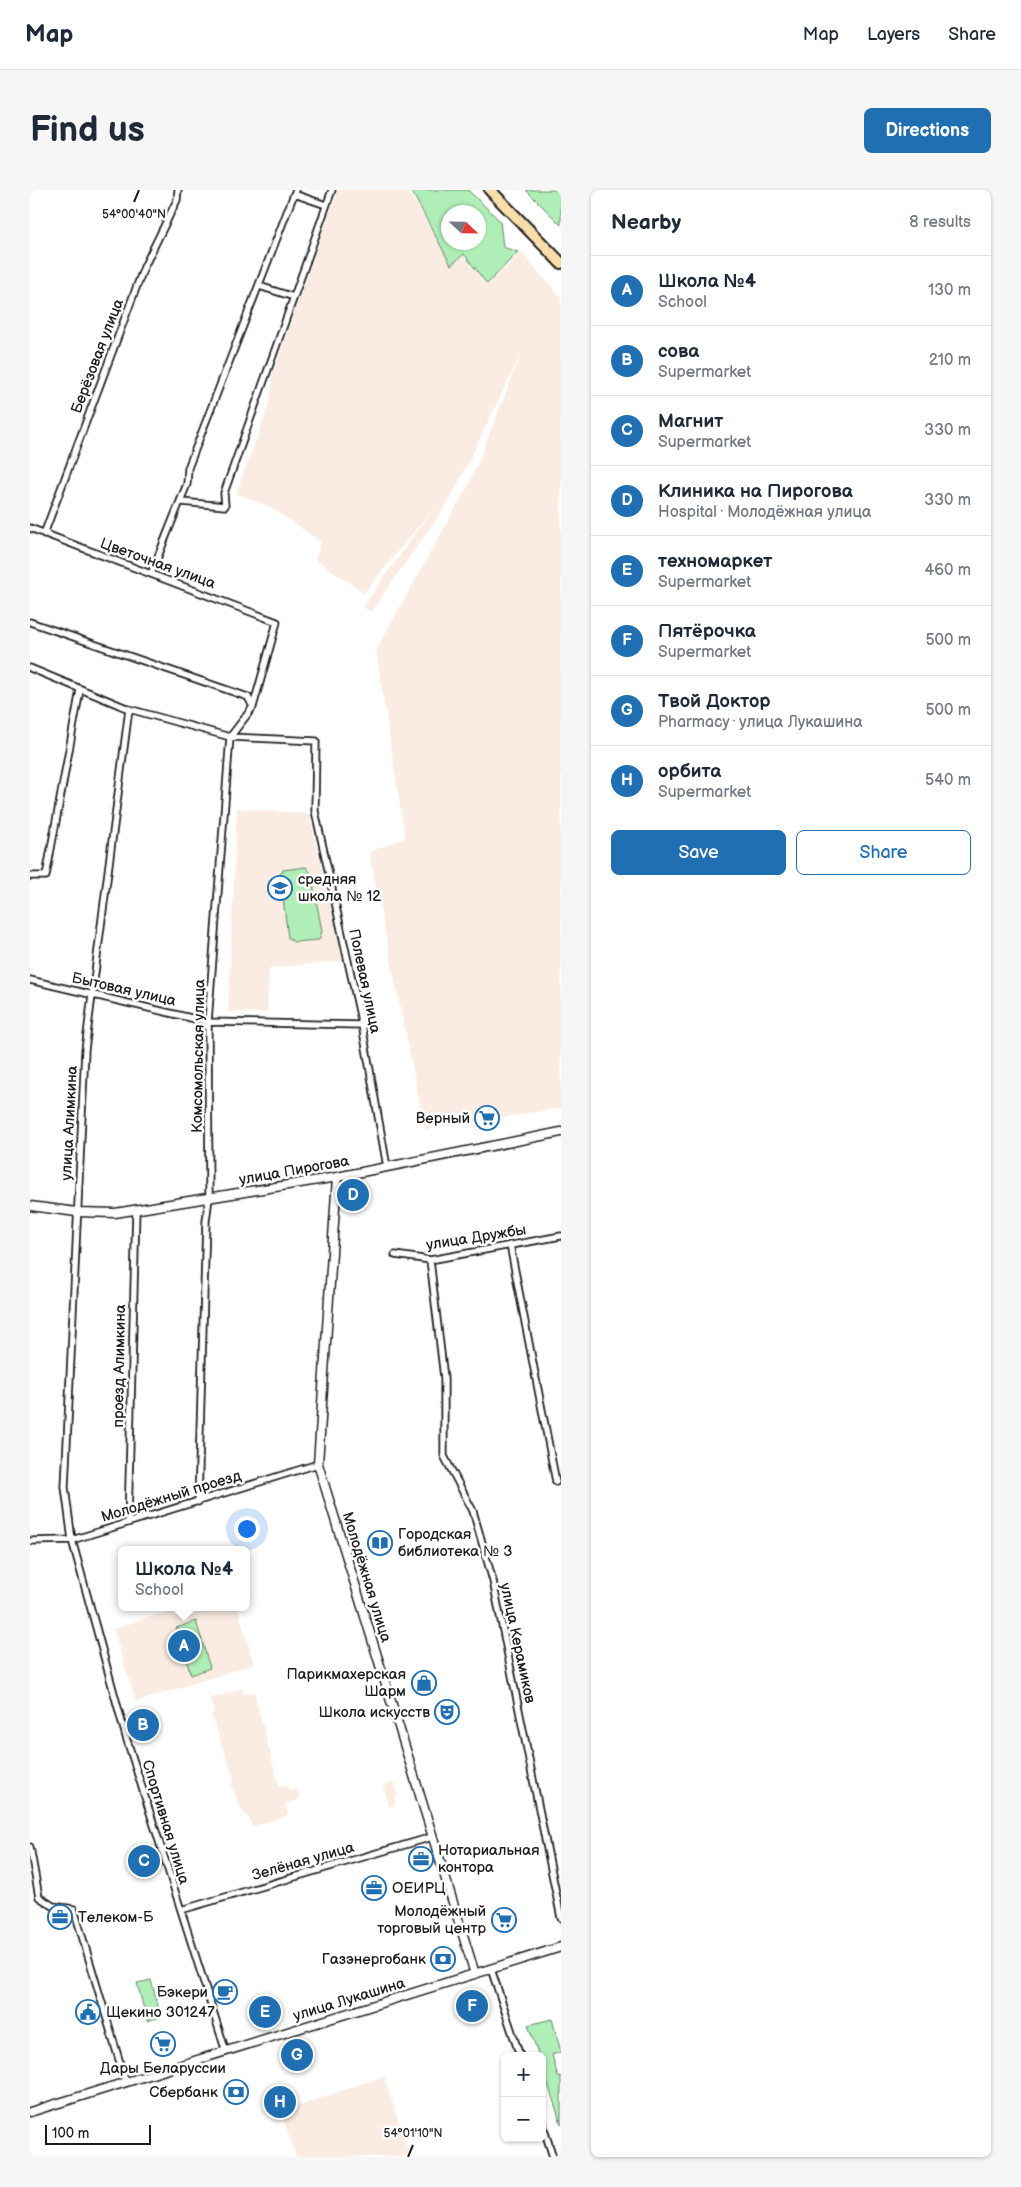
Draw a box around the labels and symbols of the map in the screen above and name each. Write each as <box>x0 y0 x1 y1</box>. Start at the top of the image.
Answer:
north arrow <box>441 205 486 250</box>
text: 54°00'40"N <box>102 207 166 222</box>
street label: Берёзовая улица <box>67 296 128 416</box>
street label: Цветочная улица <box>98 534 218 593</box>
place label: средняя школа № 12 <box>298 870 381 906</box>
school or university icon: средняя школа № 12 <box>267 875 293 901</box>
street label: Полевая улица <box>344 927 385 1035</box>
street label: Бытовая улица <box>70 968 178 1011</box>
street label: Комсомольская улица <box>188 979 209 1133</box>
street label: улица Алимкина <box>57 1065 82 1181</box>
supermarket icon: Верный <box>474 1105 500 1131</box>
place label: Верный <box>416 1109 470 1128</box>
street label: улица Пирогова <box>238 1151 351 1190</box>
pin: D <box>337 1176 369 1214</box>
street label: улица Дружбы <box>425 1220 527 1255</box>
street label: проезд Алимкина <box>109 1304 130 1428</box>
street label: Молодёжный проезд <box>99 1466 244 1527</box>
street label: Молодёжная улица <box>338 1510 395 1645</box>
your location <box>234 1516 260 1542</box>
place label: Городская библиотека № 3 <box>398 1525 513 1561</box>
library icon: Городская библиотека № 3 <box>367 1530 393 1556</box>
street label: улица Керамиков <box>495 1581 540 1705</box>
pin: A <box>168 1627 200 1665</box>
place label: Парикмахерская Шарм <box>286 1665 406 1701</box>
shop icon: Парикмахерская Шарм <box>411 1670 437 1696</box>
theatre icon: Школа искусств <box>434 1699 460 1725</box>
place label: Школа искусств <box>318 1703 430 1722</box>
pin: B <box>127 1706 159 1744</box>
street label: Спортивная улица <box>138 1758 194 1887</box>
street label: Зелёная улица <box>250 1838 356 1885</box>
place label: Нотариальная контора <box>438 1841 540 1877</box>
pin: C <box>128 1842 160 1880</box>
office icon: Нотариальная контора <box>408 1846 434 1872</box>
office icon: OEИРЦ <box>361 1875 387 1901</box>
place label: OEИРЦ <box>392 1879 446 1898</box>
place label: Молодёжный торговый центр <box>377 1902 487 1938</box>
office icon: Телеком-Б <box>47 1904 73 1930</box>
supermarket icon: Молодёжный торговый центр <box>491 1907 517 1933</box>
place label: Телеком-Б <box>78 1908 154 1927</box>
bank icon: Газэнергобанк <box>430 1946 456 1972</box>
place label: Газэнергобанк <box>322 1950 426 1969</box>
street label: улица Лукашина <box>291 1973 407 2026</box>
cafe icon: Бэкери <box>212 1979 238 2005</box>
place label: Бэкери <box>157 1983 208 2002</box>
pin: F <box>456 1987 488 2025</box>
pin: E <box>249 1993 281 2031</box>
public building icon: Щекино 301247 <box>75 1999 101 2025</box>
place label: Щекино 301247 <box>106 2003 215 2022</box>
supermarket icon: Дары Беларуссии <box>150 2031 176 2057</box>
pin: G <box>281 2036 313 2074</box>
place label: Дары Беларуссии <box>100 2059 226 2078</box>
bank icon: Сбербанк <box>223 2079 249 2105</box>
place label: Сбербанк <box>149 2083 218 2102</box>
pin: H <box>264 2083 296 2121</box>
scale bar <box>45 2122 151 2145</box>
text: 54°01'10"N <box>384 2126 442 2141</box>

